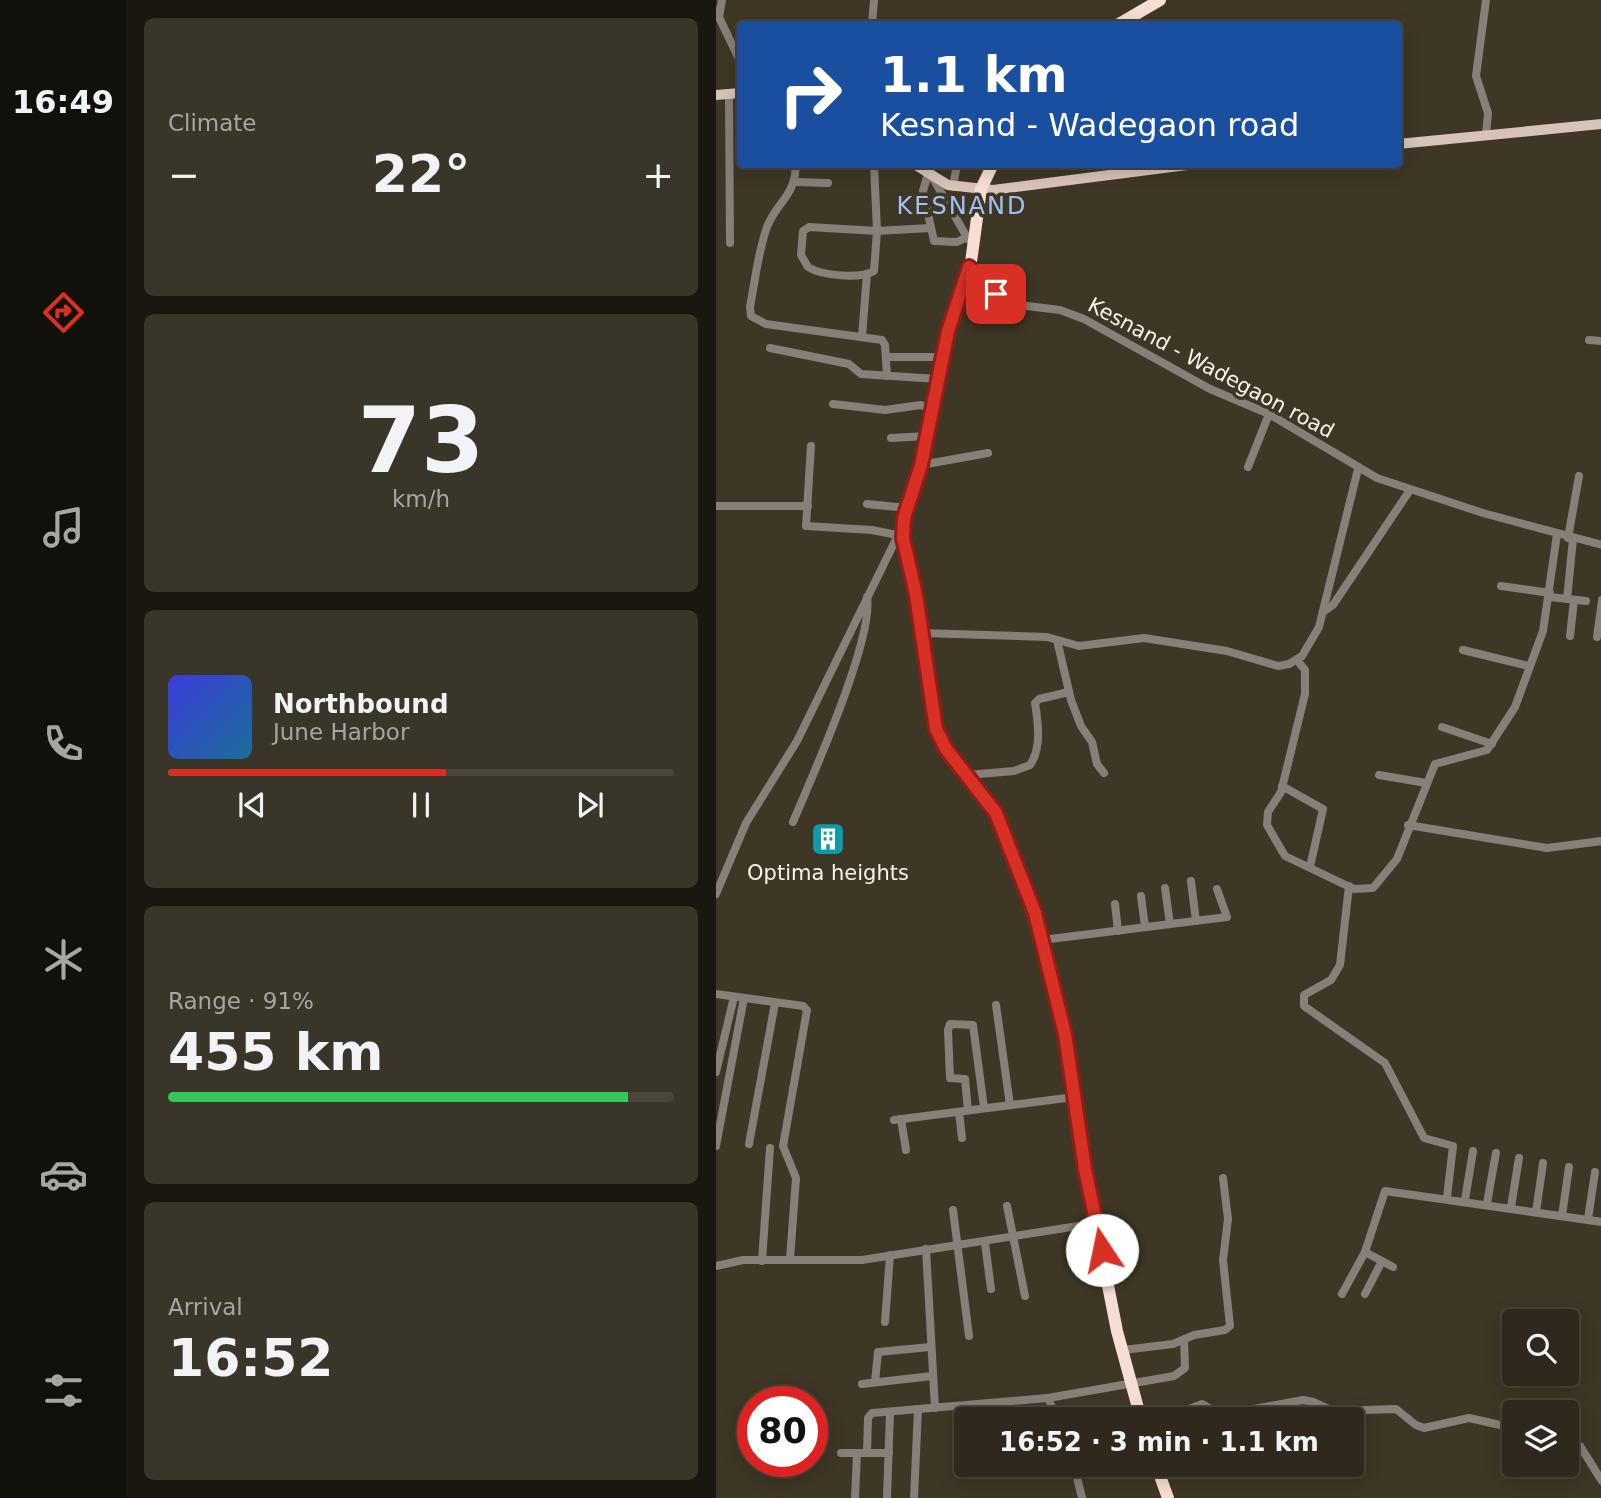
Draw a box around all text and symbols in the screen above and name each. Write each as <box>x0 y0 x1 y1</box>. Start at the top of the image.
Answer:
text: 1.1 km <box>880 47 1068 104</box>
icon: right <box>765 49 856 140</box>
text: 16:49 <box>12 83 114 121</box>
text: Kesnand - Wadegaon road <box>880 106 1299 144</box>
text: Climate <box>168 110 257 136</box>
text: 22° <box>372 144 470 204</box>
text: − <box>168 153 200 197</box>
text: + <box>642 153 674 197</box>
district label: KESNAND <box>897 192 1027 220</box>
pin <box>966 264 1026 324</box>
icon: arrive <box>977 275 1015 313</box>
icon: directions <box>39 288 88 337</box>
street label: Kesnand - Wadegaon road <box>1084 293 1338 443</box>
text: 73 <box>358 388 484 493</box>
text: km/h <box>392 486 450 512</box>
icon: music <box>39 503 88 552</box>
text: Northbound <box>273 689 449 719</box>
icon: phone <box>39 719 88 768</box>
text: June Harbor <box>273 719 409 745</box>
icon: previous <box>233 786 271 824</box>
icon: pause <box>402 786 440 824</box>
icon: next <box>571 786 609 824</box>
building icon: Optima heights <box>809 820 847 858</box>
place label: Optima heights <box>747 861 909 885</box>
icon: climate <box>39 935 88 984</box>
text: Range · 91% <box>168 988 314 1014</box>
text: 455 km <box>168 1022 383 1082</box>
icon: car <box>39 1150 88 1199</box>
position arrow <box>1065 1213 1139 1287</box>
text: Arrival <box>168 1294 243 1320</box>
map controls <box>1502 1309 1579 1477</box>
button: search <box>1502 1309 1579 1386</box>
text: 16:52 <box>168 1328 334 1388</box>
icon: filters <box>39 1366 88 1415</box>
speed limit sign: 80 <box>737 1386 828 1477</box>
button: layers <box>1502 1400 1579 1477</box>
text: 16:52 · 3 min · 1.1 km <box>999 1427 1319 1457</box>

